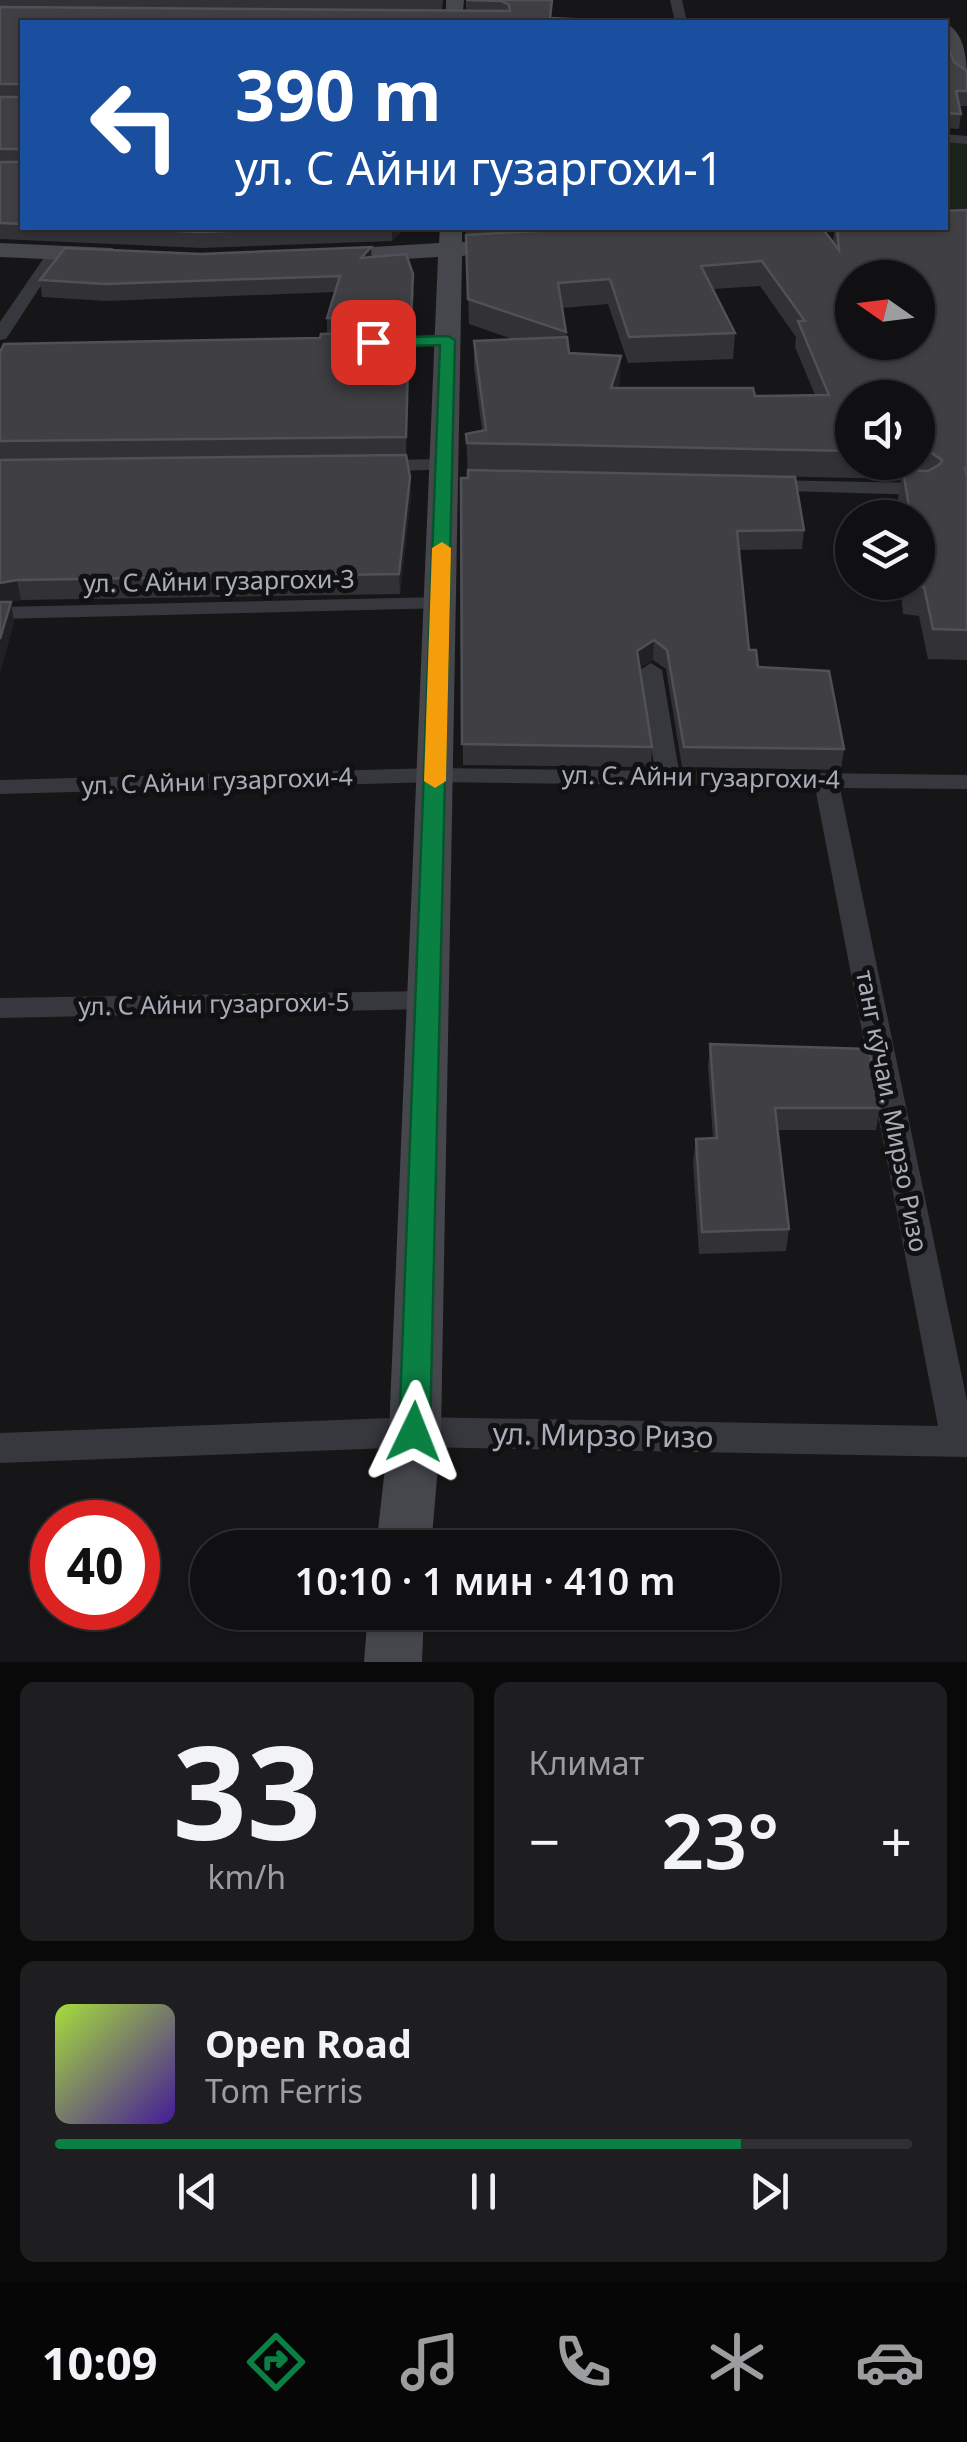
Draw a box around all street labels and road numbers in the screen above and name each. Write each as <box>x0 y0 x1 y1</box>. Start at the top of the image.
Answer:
street label: ул. С Айни гузаргохи-3 <box>83 561 355 599</box>
street label: ул. С. Айни гузаргохи-4 <box>562 757 840 795</box>
street label: ул. С Айни гузаргохи-4 <box>81 758 353 802</box>
street label: танг кӯчаи. Мирзо Ризо <box>849 967 937 1255</box>
street label: ул. С Айни гузаргохи-5 <box>78 984 350 1022</box>
street label: ул. Мирзо Ризо <box>492 1412 714 1457</box>

